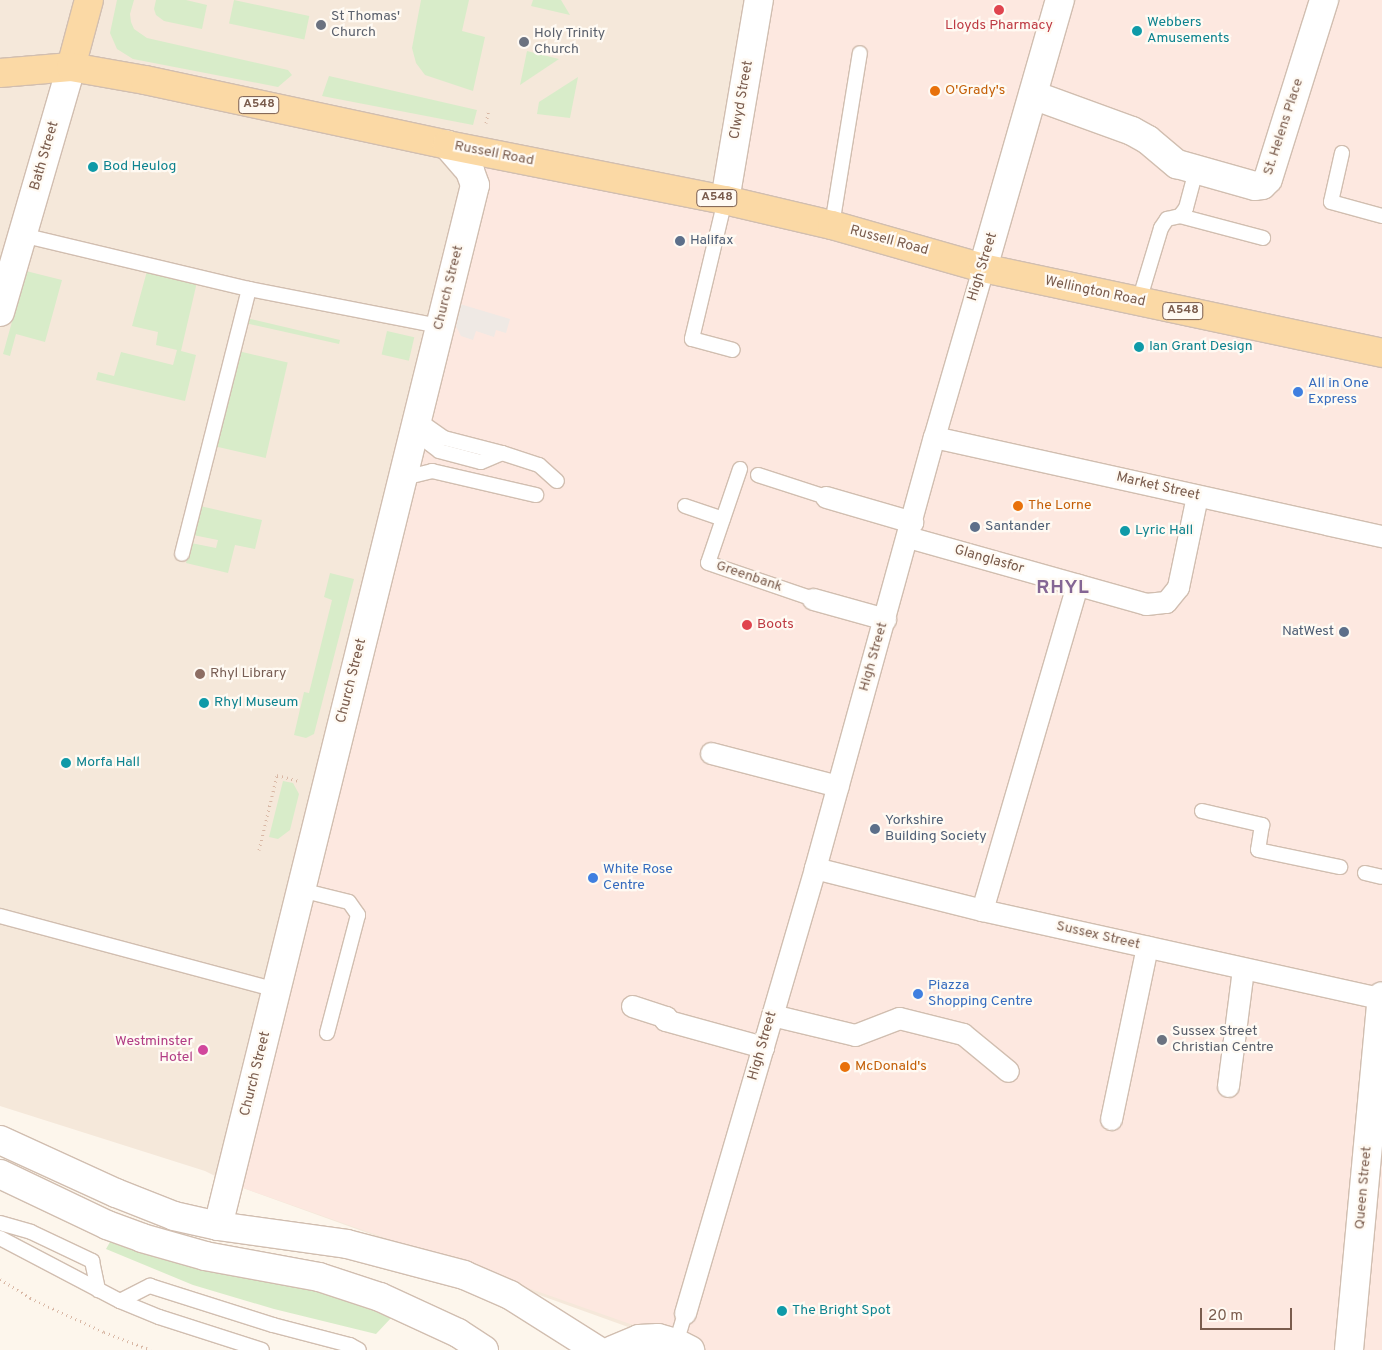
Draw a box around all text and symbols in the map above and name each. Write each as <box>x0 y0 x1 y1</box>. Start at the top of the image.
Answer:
marker: Lloyds Pharmacy <box>993 4 1005 16</box>
place label: St Thomas' Church <box>331 9 401 41</box>
place label: Webbers Amusements <box>1147 15 1229 48</box>
place label: Lloyds Pharmacy <box>945 18 1053 34</box>
marker: St Thomas' Church <box>315 19 327 31</box>
marker: Webbers Amusements <box>1131 25 1143 37</box>
place label: Holy Trinity Church <box>534 26 606 58</box>
marker: Holy Trinity Church <box>518 36 530 48</box>
street label: Clwyd Street <box>727 59 757 141</box>
street label: St. Helens Place <box>1260 76 1308 178</box>
place label: O'Grady's <box>945 83 1005 99</box>
marker: O'Grady's <box>929 85 941 97</box>
road number: A548 <box>238 96 280 114</box>
street label: Bath Street <box>27 119 63 193</box>
street label: Russell Road <box>453 138 535 170</box>
place label: Bod Heulog <box>103 159 176 175</box>
marker: Bod Heulog <box>87 161 99 173</box>
road number: A548 <box>696 188 738 208</box>
street label: Russell Road <box>848 222 930 260</box>
street label: High Street <box>965 231 1001 303</box>
place label: Halifax <box>690 233 733 249</box>
marker: Halifax <box>674 235 686 247</box>
street label: Church Street <box>430 244 468 332</box>
street label: Wellington Road <box>1043 273 1147 311</box>
road number: A548 <box>1162 302 1204 321</box>
place label: Ian Grant Design <box>1149 339 1253 355</box>
marker: Ian Grant Design <box>1133 341 1145 353</box>
place label: All in One Express <box>1308 376 1369 408</box>
marker: All in One Express <box>1292 386 1304 398</box>
street label: Market Street <box>1115 469 1201 505</box>
place label: The Lorne <box>1028 498 1092 514</box>
marker: The Lorne <box>1012 500 1024 512</box>
place label: Santander <box>985 519 1050 535</box>
marker: Santander <box>969 521 981 533</box>
place label: Lyric Hall <box>1135 523 1193 539</box>
marker: Lyric Hall <box>1119 525 1131 537</box>
street label: Glanglasfor <box>952 542 1026 578</box>
street label: Greenbank <box>714 558 784 596</box>
district label: RHYL <box>1036 578 1090 600</box>
place label: Boots <box>757 617 794 633</box>
marker: Boots <box>741 619 753 631</box>
street label: High Street <box>856 621 892 693</box>
place label: NatWest <box>1282 624 1334 640</box>
marker: NatWest <box>1338 626 1350 638</box>
street label: Church Street <box>333 637 371 725</box>
place label: Rhyl Library <box>210 666 286 682</box>
marker: Rhyl Library <box>194 668 206 680</box>
place label: Rhyl Museum <box>214 695 298 711</box>
marker: Rhyl Museum <box>198 697 210 709</box>
place label: Morfa Hall <box>76 755 140 771</box>
marker: Morfa Hall <box>60 757 72 769</box>
place label: Yorkshire Building Society <box>885 813 987 846</box>
marker: Yorkshire Building Society <box>869 823 881 835</box>
place label: White Rose Centre <box>603 862 673 894</box>
marker: White Rose Centre <box>587 872 599 884</box>
street label: Sussex Street <box>1054 918 1142 954</box>
place label: Piazza Shopping Centre <box>928 978 1033 1010</box>
marker: Piazza Shopping Centre <box>912 988 924 1000</box>
street label: High Street <box>745 1010 781 1082</box>
place label: Sussex Street Christian Centre <box>1172 1024 1274 1056</box>
street label: Church Street <box>237 1030 275 1118</box>
place label: Westminster Hotel <box>115 1034 193 1066</box>
marker: Sussex Street Christian Centre <box>1156 1034 1168 1046</box>
marker: Westminster Hotel <box>197 1044 209 1056</box>
place label: McDonald's <box>855 1059 927 1075</box>
marker: McDonald's <box>839 1061 851 1073</box>
street label: Queen Street <box>1352 1146 1376 1230</box>
scale bar <box>1202 1298 1294 1330</box>
place label: The Bright Spot <box>792 1303 891 1319</box>
marker: The Bright Spot <box>776 1305 788 1317</box>
text: 20 m <box>1208 1307 1243 1326</box>

